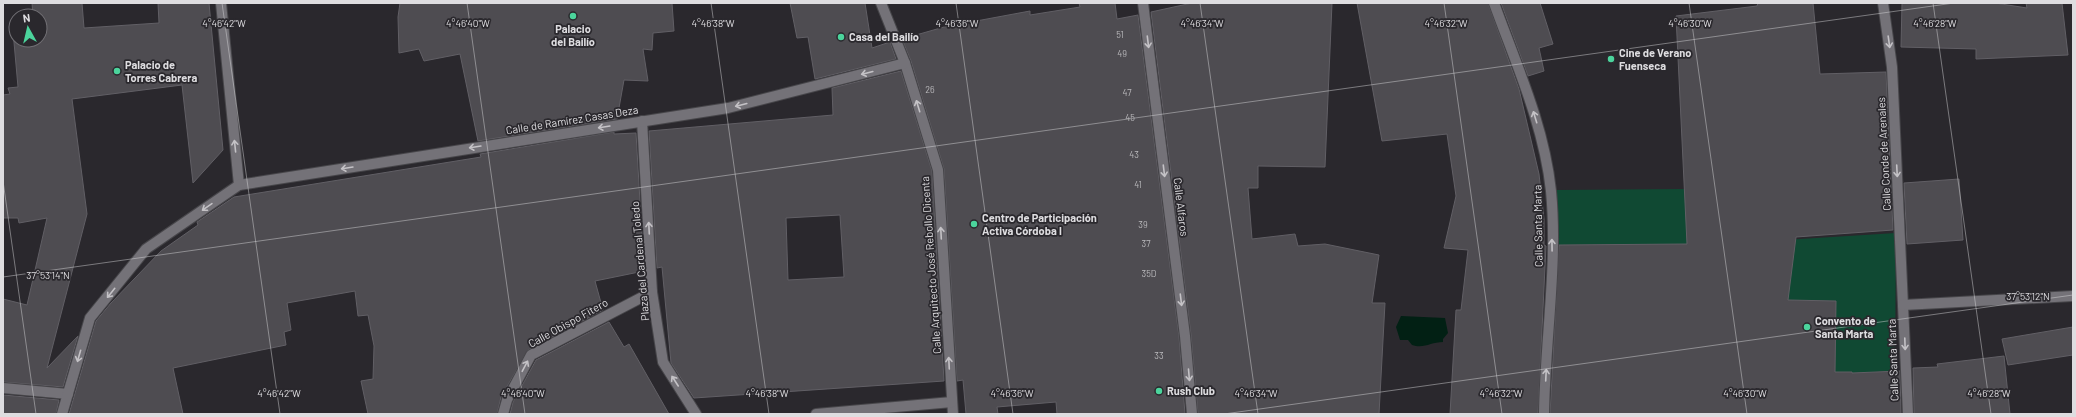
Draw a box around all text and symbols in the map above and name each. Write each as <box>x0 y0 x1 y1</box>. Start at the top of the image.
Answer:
north arrow <box>8 8 48 48</box>
text: N <box>22 11 31 25</box>
marker: Palacio del Bailío <box>568 11 578 21</box>
text: 4°46'42"W <box>202 17 246 29</box>
text: 4°46'40"W <box>446 17 490 29</box>
text: 4°46'38"W <box>691 17 735 29</box>
text: 4°46'36"W <box>935 17 979 29</box>
text: 4°46'34"W <box>1180 17 1224 29</box>
text: 4°46'32"W <box>1424 17 1468 29</box>
text: 4°46'30"W <box>1668 17 1712 29</box>
text: 4°46'28"W <box>1913 17 1957 29</box>
place label: Palacio del Bailío <box>551 22 595 48</box>
house number: 51 <box>1116 29 1124 40</box>
place label: Casa del Bailío <box>849 30 919 43</box>
marker: Casa del Bailío <box>836 32 846 42</box>
one-way arrow <box>1144 35 1152 48</box>
one-way arrow <box>1885 35 1893 48</box>
place label: Cine de Verano Fuenseca <box>1619 46 1691 72</box>
house number: 49 <box>1117 48 1127 59</box>
marker: Cine de Verano Fuenseca <box>1606 54 1616 64</box>
place label: Palacio de Torres Cabrera <box>125 58 197 84</box>
marker: Palacio de Torres Cabrera <box>112 66 122 76</box>
one-way arrow <box>861 70 874 77</box>
house number: 26 <box>925 84 935 95</box>
house number: 47 <box>1123 87 1132 98</box>
street label: Calle Conde de Arenales <box>1874 97 1893 211</box>
one-way arrow <box>914 100 921 113</box>
one-way arrow <box>735 102 748 109</box>
street label: Calle de Ramírez Casas Deza <box>505 103 639 136</box>
one-way arrow <box>1531 111 1538 124</box>
house number: 45 <box>1125 112 1135 123</box>
one-way arrow <box>597 123 610 131</box>
one-way arrow <box>231 140 239 153</box>
one-way arrow <box>469 143 482 151</box>
house number: 43 <box>1129 149 1139 160</box>
one-way arrow <box>341 164 354 172</box>
one-way arrow <box>1160 164 1168 177</box>
one-way arrow <box>1893 164 1901 177</box>
street label: Calle Arquitecto José Rebollo Dicenta <box>918 176 943 354</box>
street label: Calle Alfaros <box>1171 177 1192 237</box>
house number: 41 <box>1134 179 1142 190</box>
street label: Calle Santa Marta <box>1530 185 1545 267</box>
street label: Plaza del Cardenal Toledo <box>628 201 651 321</box>
one-way arrow <box>202 203 213 211</box>
place label: Centro de Participación Activa Córdoba I <box>982 211 1097 237</box>
marker: Centro de Participación Activa Córdoba I <box>969 219 979 229</box>
house number: 39 <box>1138 219 1148 230</box>
one-way arrow <box>645 222 652 235</box>
one-way arrow <box>938 227 945 240</box>
house number: 37 <box>1142 238 1151 249</box>
one-way arrow <box>1548 239 1556 252</box>
house number: 35D <box>1142 268 1156 279</box>
text: 37°53'14"N <box>26 269 70 281</box>
one-way arrow <box>106 287 115 298</box>
text: 37°53'12"N <box>2006 290 2050 302</box>
one-way arrow <box>1177 293 1185 306</box>
street label: Calle Obispo Fitero <box>526 295 610 350</box>
place label: Convento de Santa Marta <box>1815 314 1876 340</box>
street label: Calle Santa Marta <box>1885 319 1900 401</box>
marker: Convento de Santa Marta <box>1802 322 1812 332</box>
one-way arrow <box>1901 337 1908 350</box>
one-way arrow <box>75 349 82 362</box>
house number: 33 <box>1154 350 1164 361</box>
one-way arrow <box>946 357 953 370</box>
one-way arrow <box>522 360 530 372</box>
one-way arrow <box>1185 368 1192 381</box>
one-way arrow <box>1542 369 1549 382</box>
one-way arrow <box>671 376 679 387</box>
place label: Rush Club <box>1167 384 1215 397</box>
marker: Rush Club <box>1154 386 1164 396</box>
text: 4°46'42"W <box>257 387 301 399</box>
text: 4°46'40"W <box>501 387 545 399</box>
text: 4°46'38"W <box>745 387 789 399</box>
text: 4°46'36"W <box>990 387 1034 399</box>
text: 4°46'34"W <box>1234 387 1278 399</box>
text: 4°46'32"W <box>1479 387 1523 399</box>
text: 4°46'30"W <box>1723 387 1767 399</box>
text: 4°46'28"W <box>1967 387 2011 399</box>

